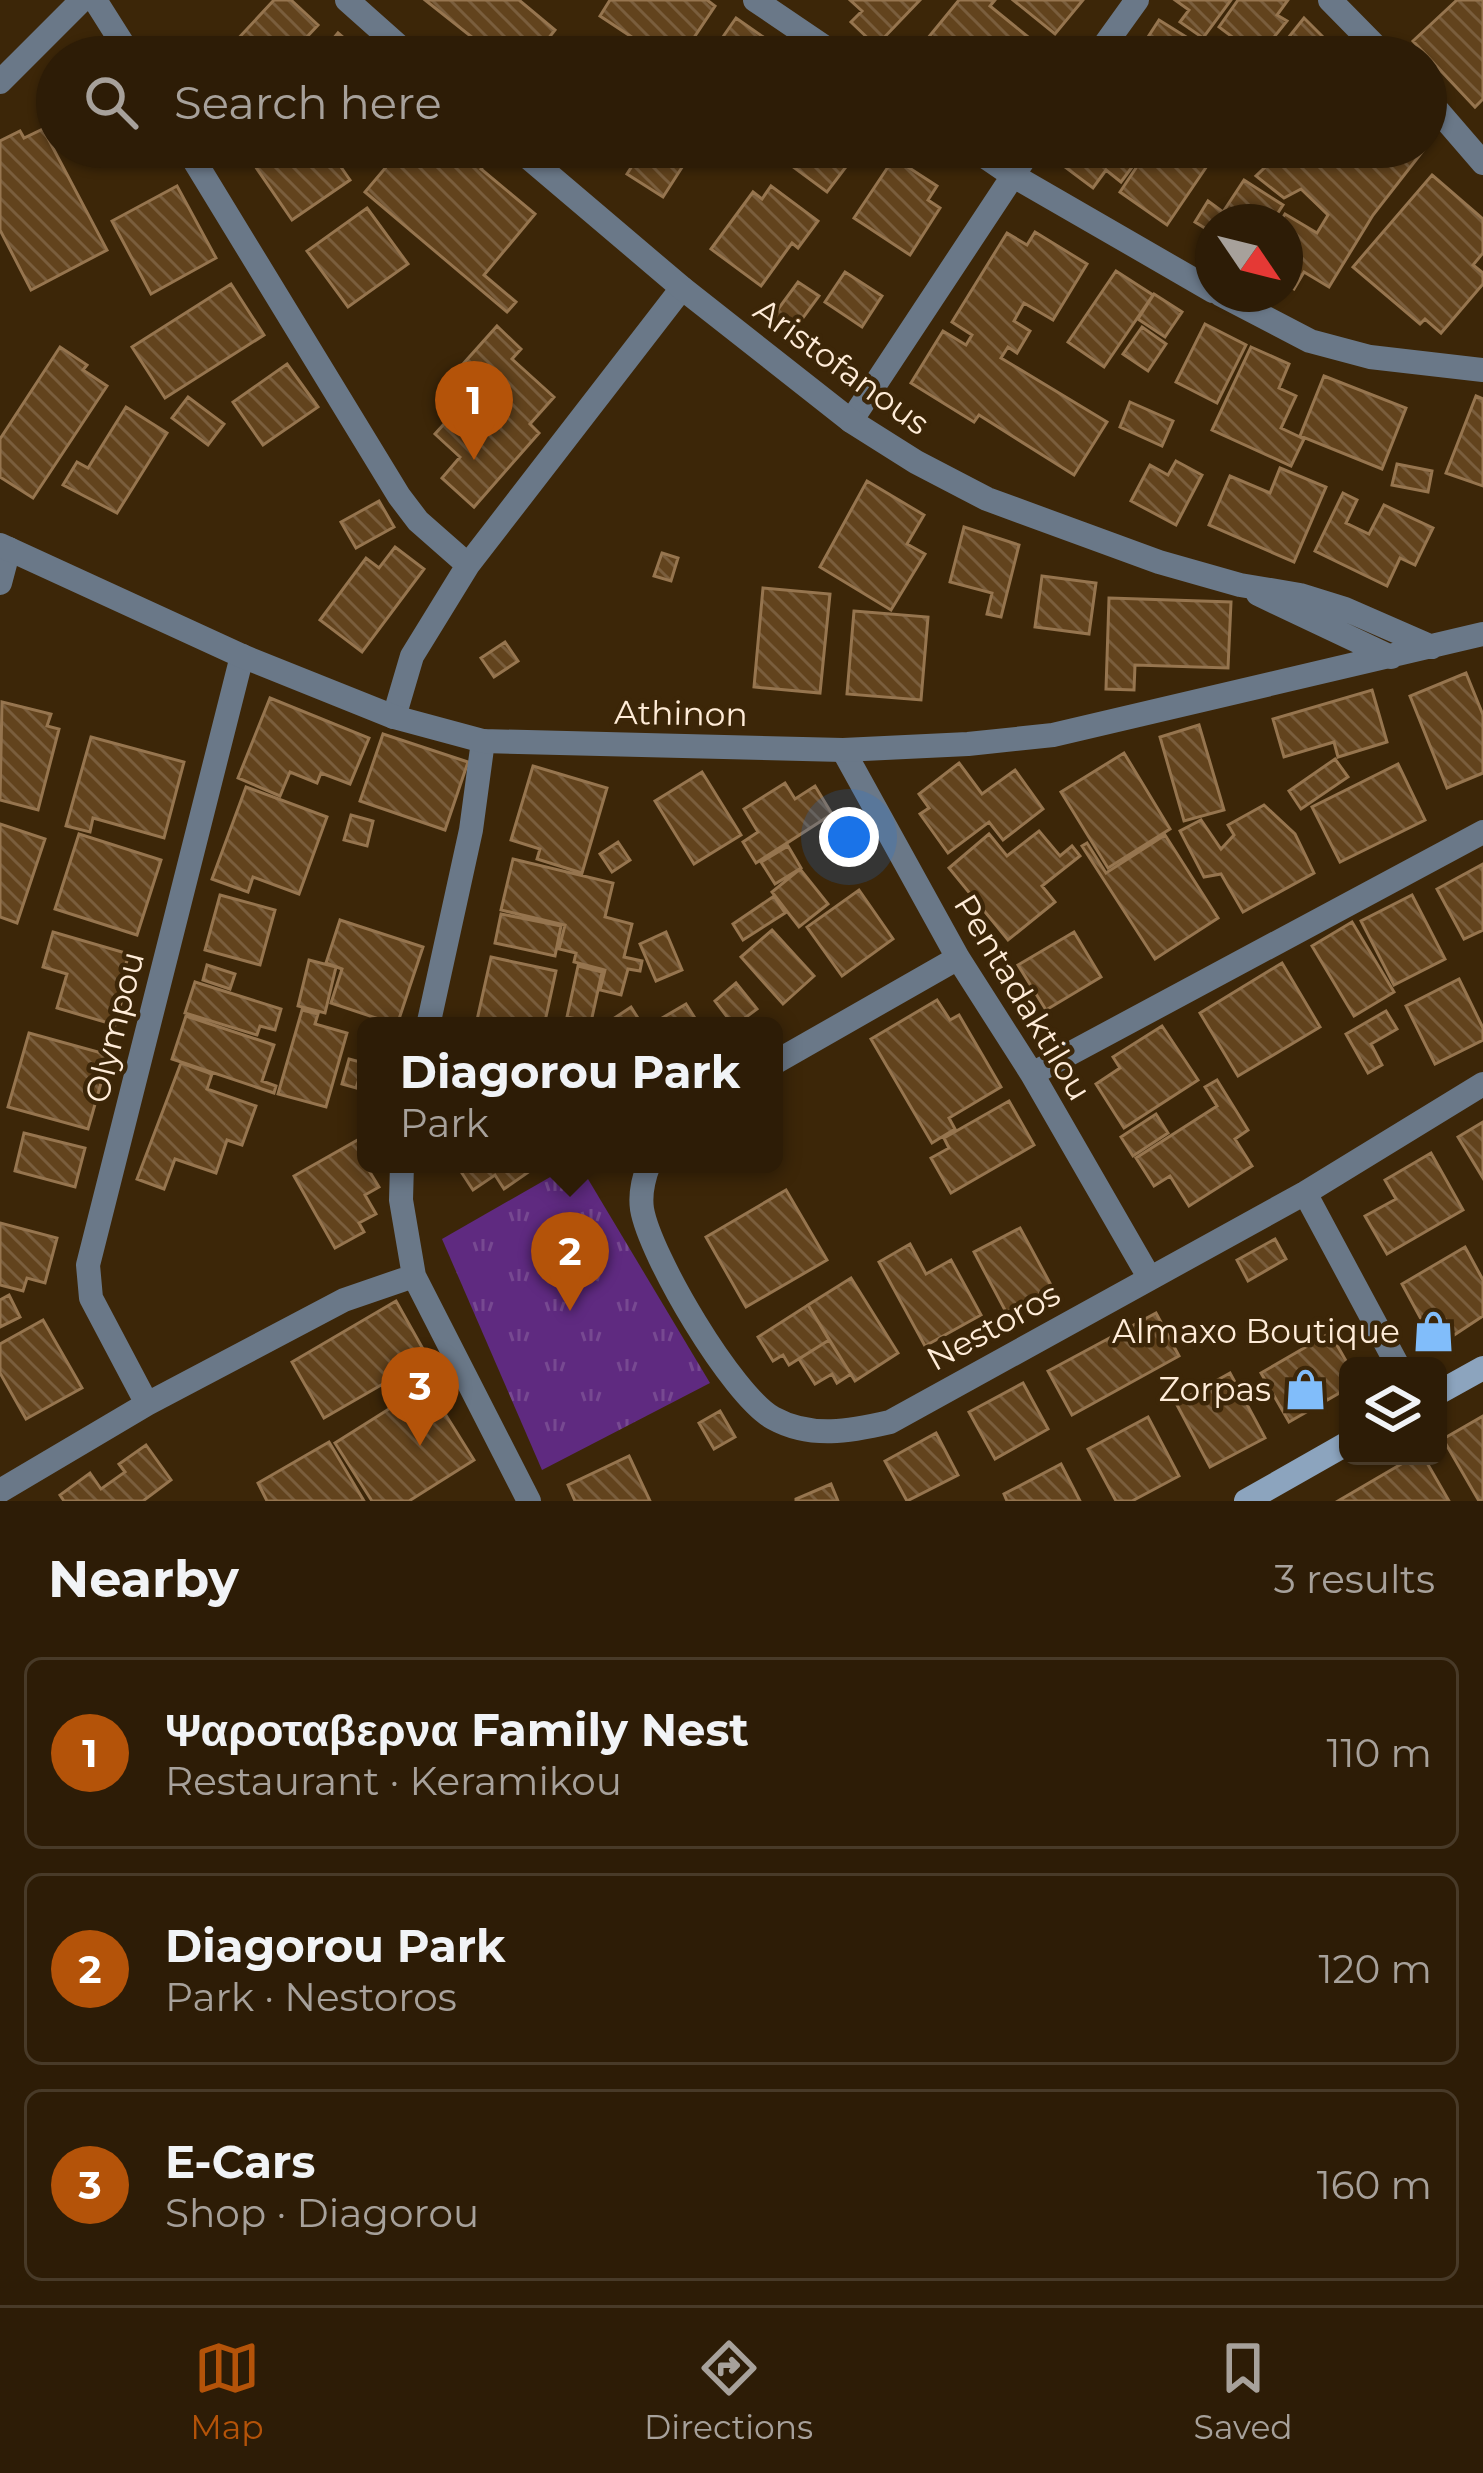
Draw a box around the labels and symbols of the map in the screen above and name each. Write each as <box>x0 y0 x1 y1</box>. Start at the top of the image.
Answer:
north arrow <box>1195 204 1303 312</box>
street label: Aristofanous <box>747 289 937 443</box>
pin: 1 <box>435 361 513 460</box>
street label: Athinon <box>614 692 748 734</box>
your location <box>819 807 879 867</box>
street label: Pentadaktilou <box>946 887 1100 1107</box>
street label: Olympou <box>76 947 152 1107</box>
pin: 2 <box>531 1212 609 1311</box>
street label: Nestoros <box>919 1273 1067 1379</box>
shop icon: Almaxo Boutique <box>1411 1308 1457 1354</box>
place label: Almaxo Boutique <box>1112 1311 1400 1351</box>
pin: 3 <box>381 1347 459 1446</box>
shop icon: Zorpas <box>1282 1366 1328 1412</box>
place label: Zorpas <box>1159 1369 1271 1409</box>

